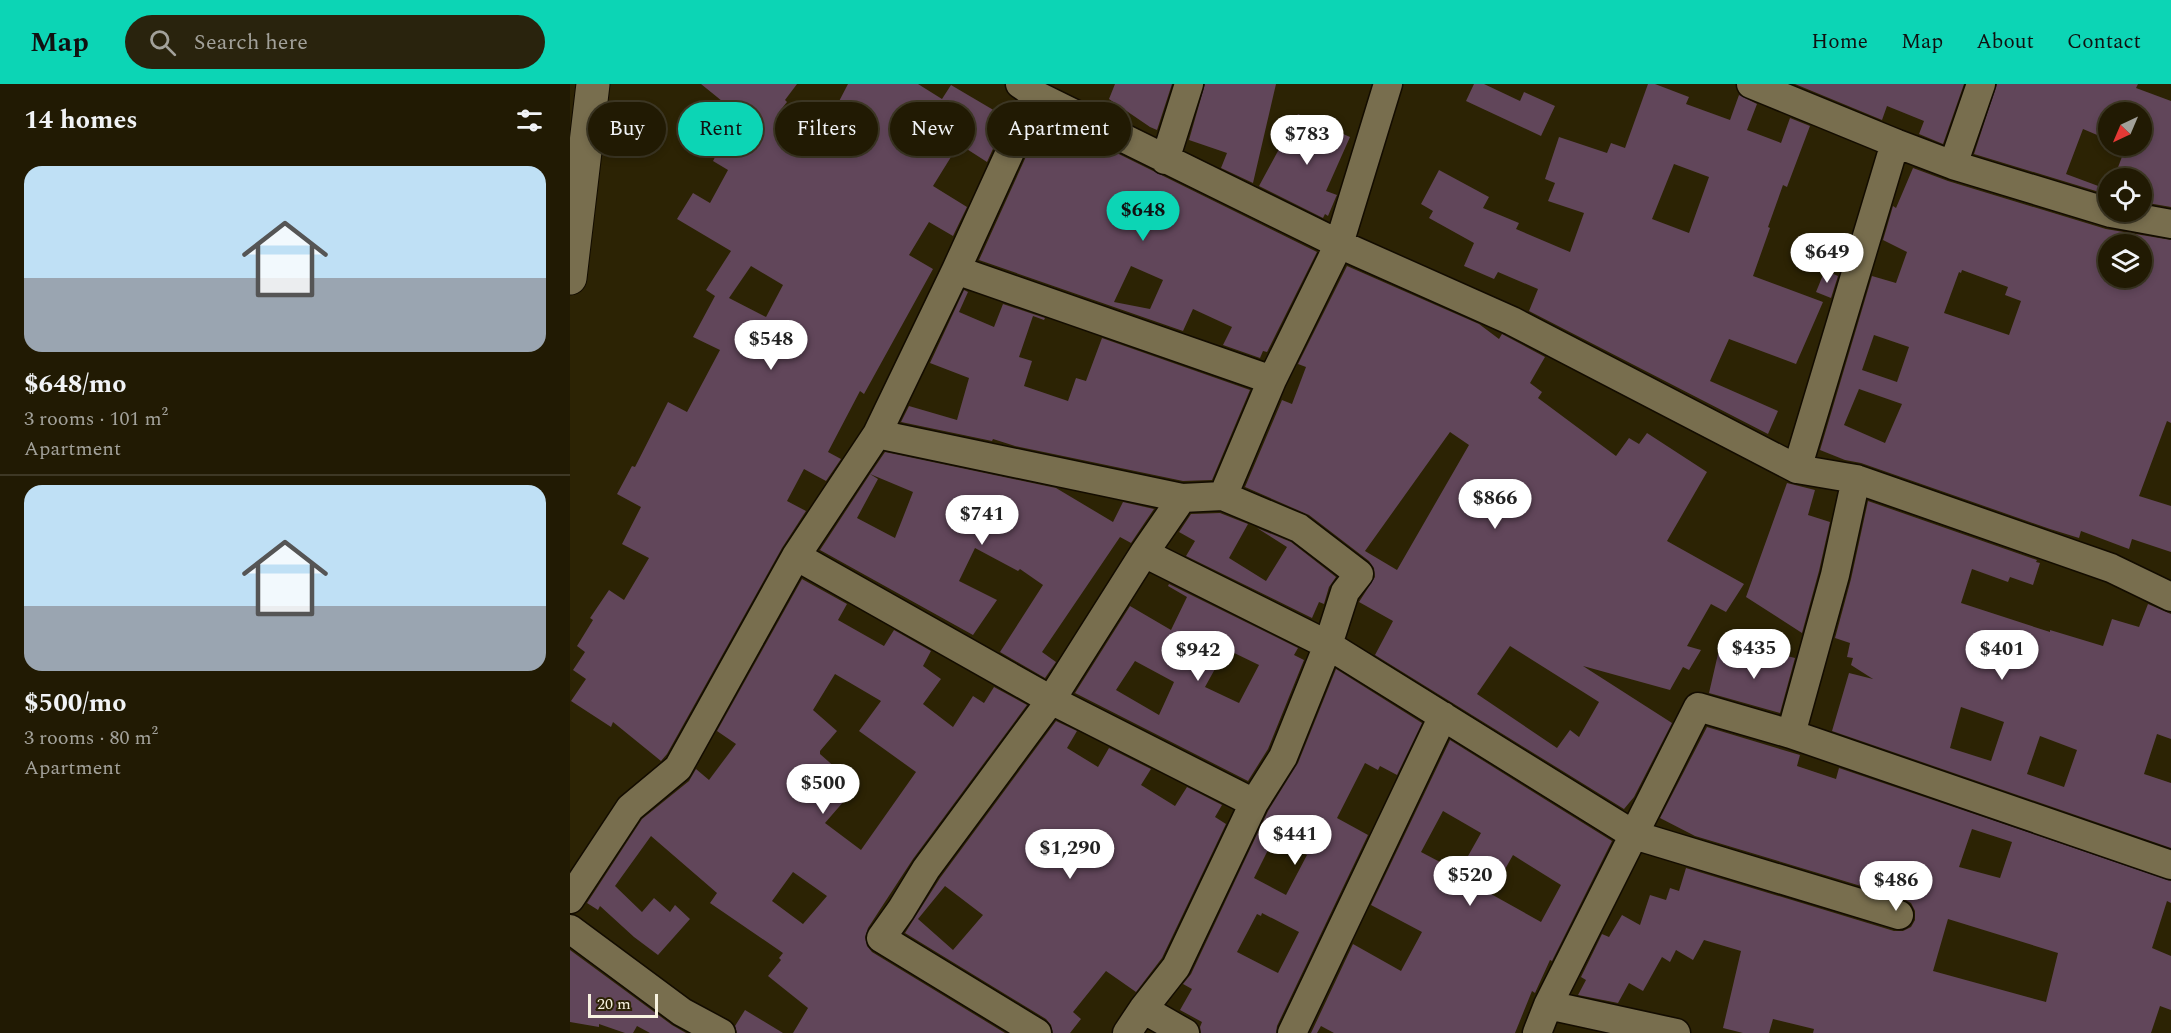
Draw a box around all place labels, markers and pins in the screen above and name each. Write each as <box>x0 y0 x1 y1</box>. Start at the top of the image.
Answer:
pin: $783 <box>1271 115 1343 166</box>
pin: $648 <box>1107 191 1179 242</box>
pin: $649 <box>1791 233 1863 284</box>
pin: $548 <box>735 320 807 371</box>
pin: $866 <box>1459 479 1531 530</box>
pin: $741 <box>946 495 1018 546</box>
pin: $435 <box>1718 629 1790 680</box>
pin: $401 <box>1966 630 2038 681</box>
pin: $942 <box>1162 631 1234 682</box>
pin: $500 <box>787 764 859 815</box>
pin: $441 <box>1259 815 1331 866</box>
pin: $1,290 <box>1021 829 1119 880</box>
pin: $520 <box>1434 856 1506 907</box>
pin: $486 <box>1860 861 1932 912</box>

